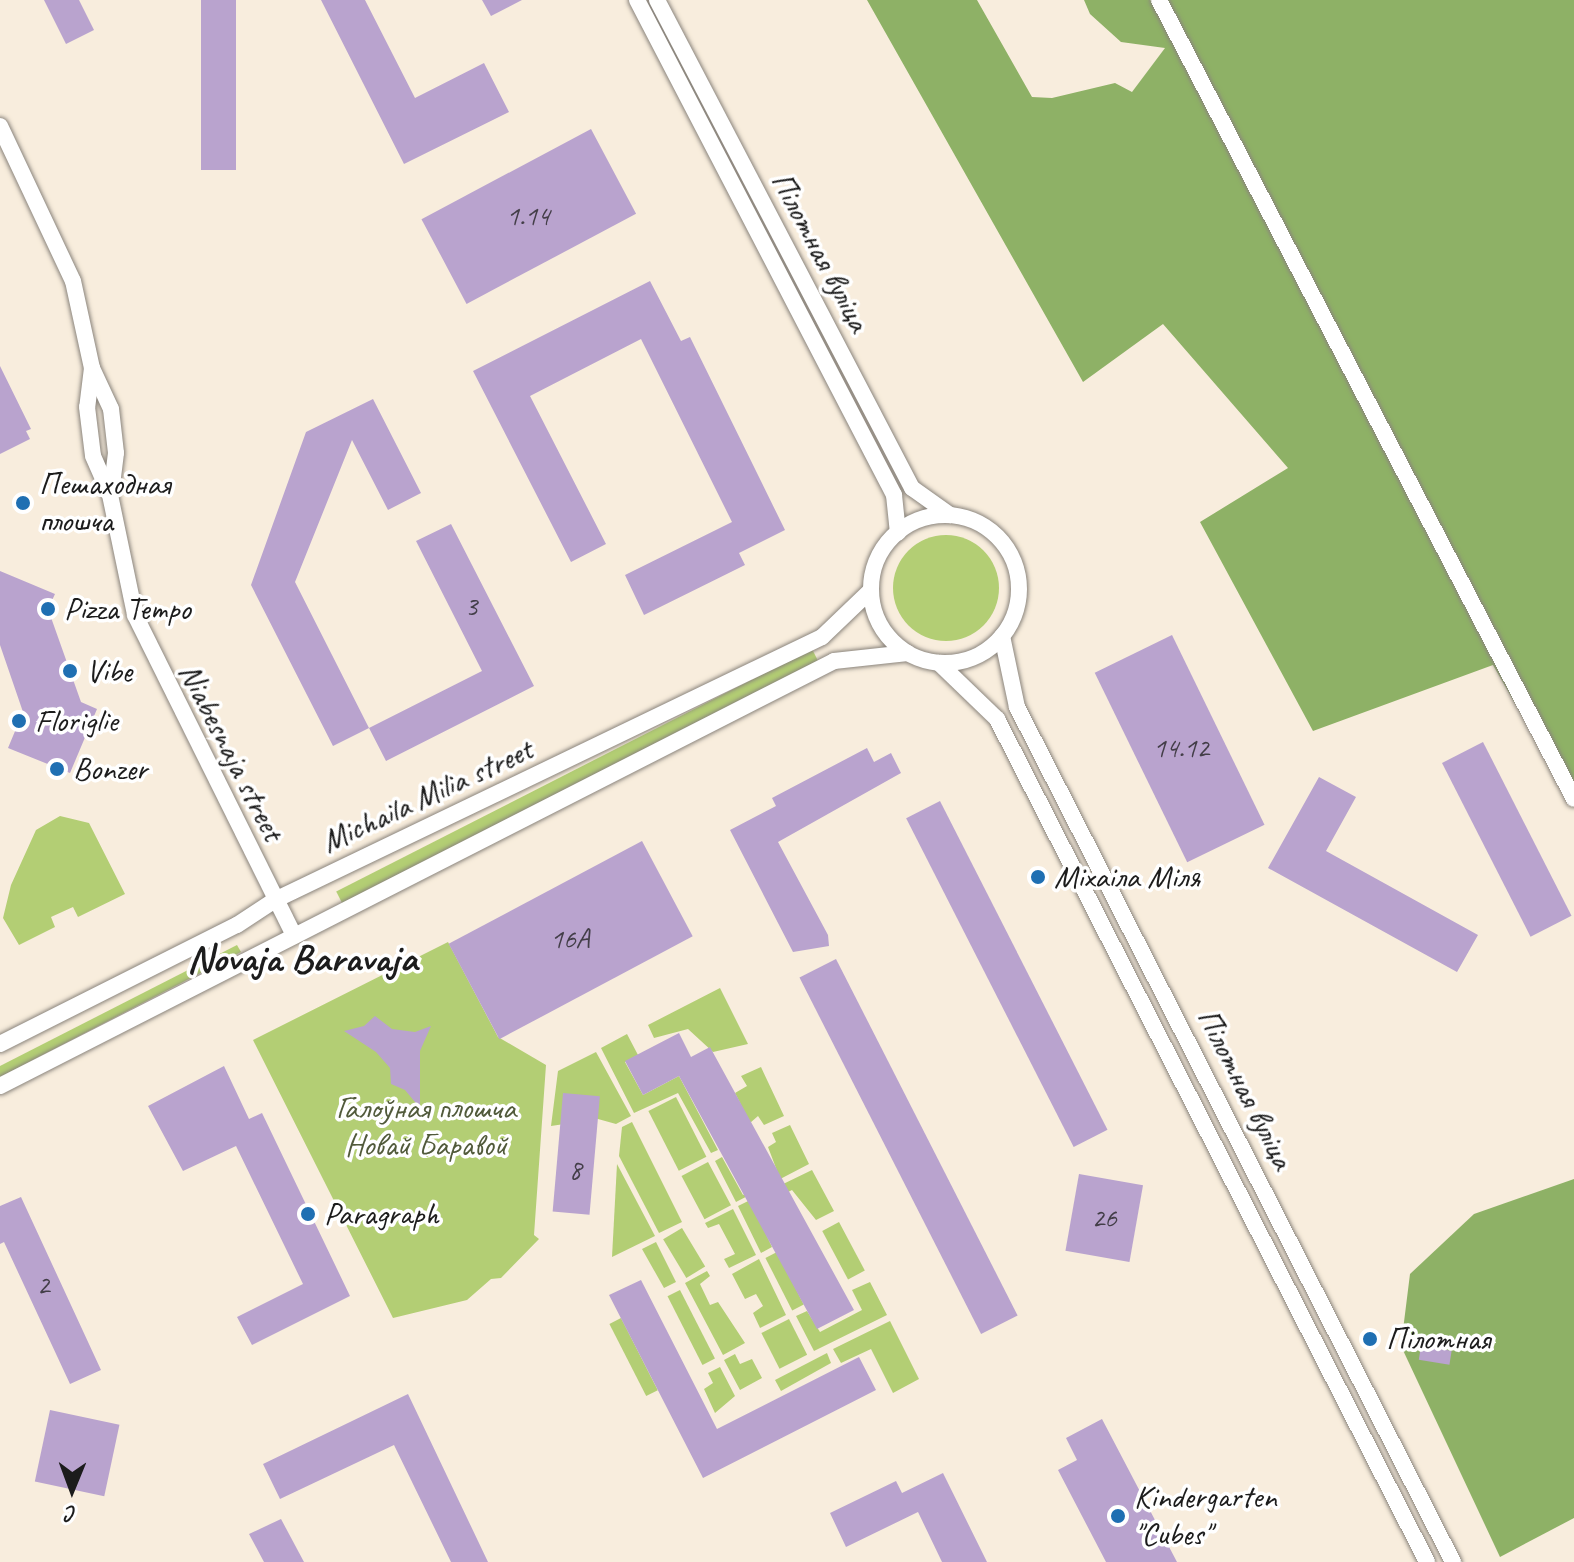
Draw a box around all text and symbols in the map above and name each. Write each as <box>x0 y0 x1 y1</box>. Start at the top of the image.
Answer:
street label: Пілотная вуліца <box>762 166 878 338</box>
house number: 1.14 <box>506 199 550 233</box>
place label: Пешаходная плошча <box>39 466 170 541</box>
marker: Пешаходная плошча <box>14 494 32 512</box>
house number: 3 <box>465 589 477 623</box>
place label: Pizza Tempo <box>64 590 189 628</box>
marker: Pizza Tempo <box>39 600 57 618</box>
place label: Vibe <box>86 652 132 690</box>
street label: Niabesnaja street <box>170 657 292 847</box>
marker: Vibe <box>61 662 79 680</box>
place label: Floriglie <box>35 702 118 740</box>
marker: Floriglie <box>10 712 28 730</box>
street label: Michaila Milia street <box>316 731 538 861</box>
house number: 14.12 <box>1153 731 1209 765</box>
place label: Bonzer <box>73 750 147 788</box>
marker: Bonzer <box>48 760 66 778</box>
place label: Міхаіла Міля <box>1054 858 1200 896</box>
marker: Міхаіла Міля <box>1029 868 1047 886</box>
house number: 16А <box>550 922 590 956</box>
district label: Novaja Baravaja <box>187 934 417 982</box>
street label: Пілотная вуліца <box>1188 1002 1302 1176</box>
park label: Галоўная плошча Новай Баравой <box>338 1090 514 1165</box>
house number: 8 <box>569 1153 581 1187</box>
place label: Paragraph <box>324 1195 439 1233</box>
house number: 26 <box>1091 1201 1117 1235</box>
marker: Paragraph <box>299 1205 317 1223</box>
house number: 2 <box>37 1268 49 1302</box>
place label: Пілотная <box>1386 1320 1490 1358</box>
marker: Пілотная <box>1361 1330 1379 1348</box>
north arrow <box>32 1450 112 1530</box>
place label: Kindergarten "Cubes" <box>1134 1479 1277 1554</box>
text: С <box>66 1500 77 1528</box>
marker: Kindergarten "Cubes" <box>1109 1507 1127 1525</box>

